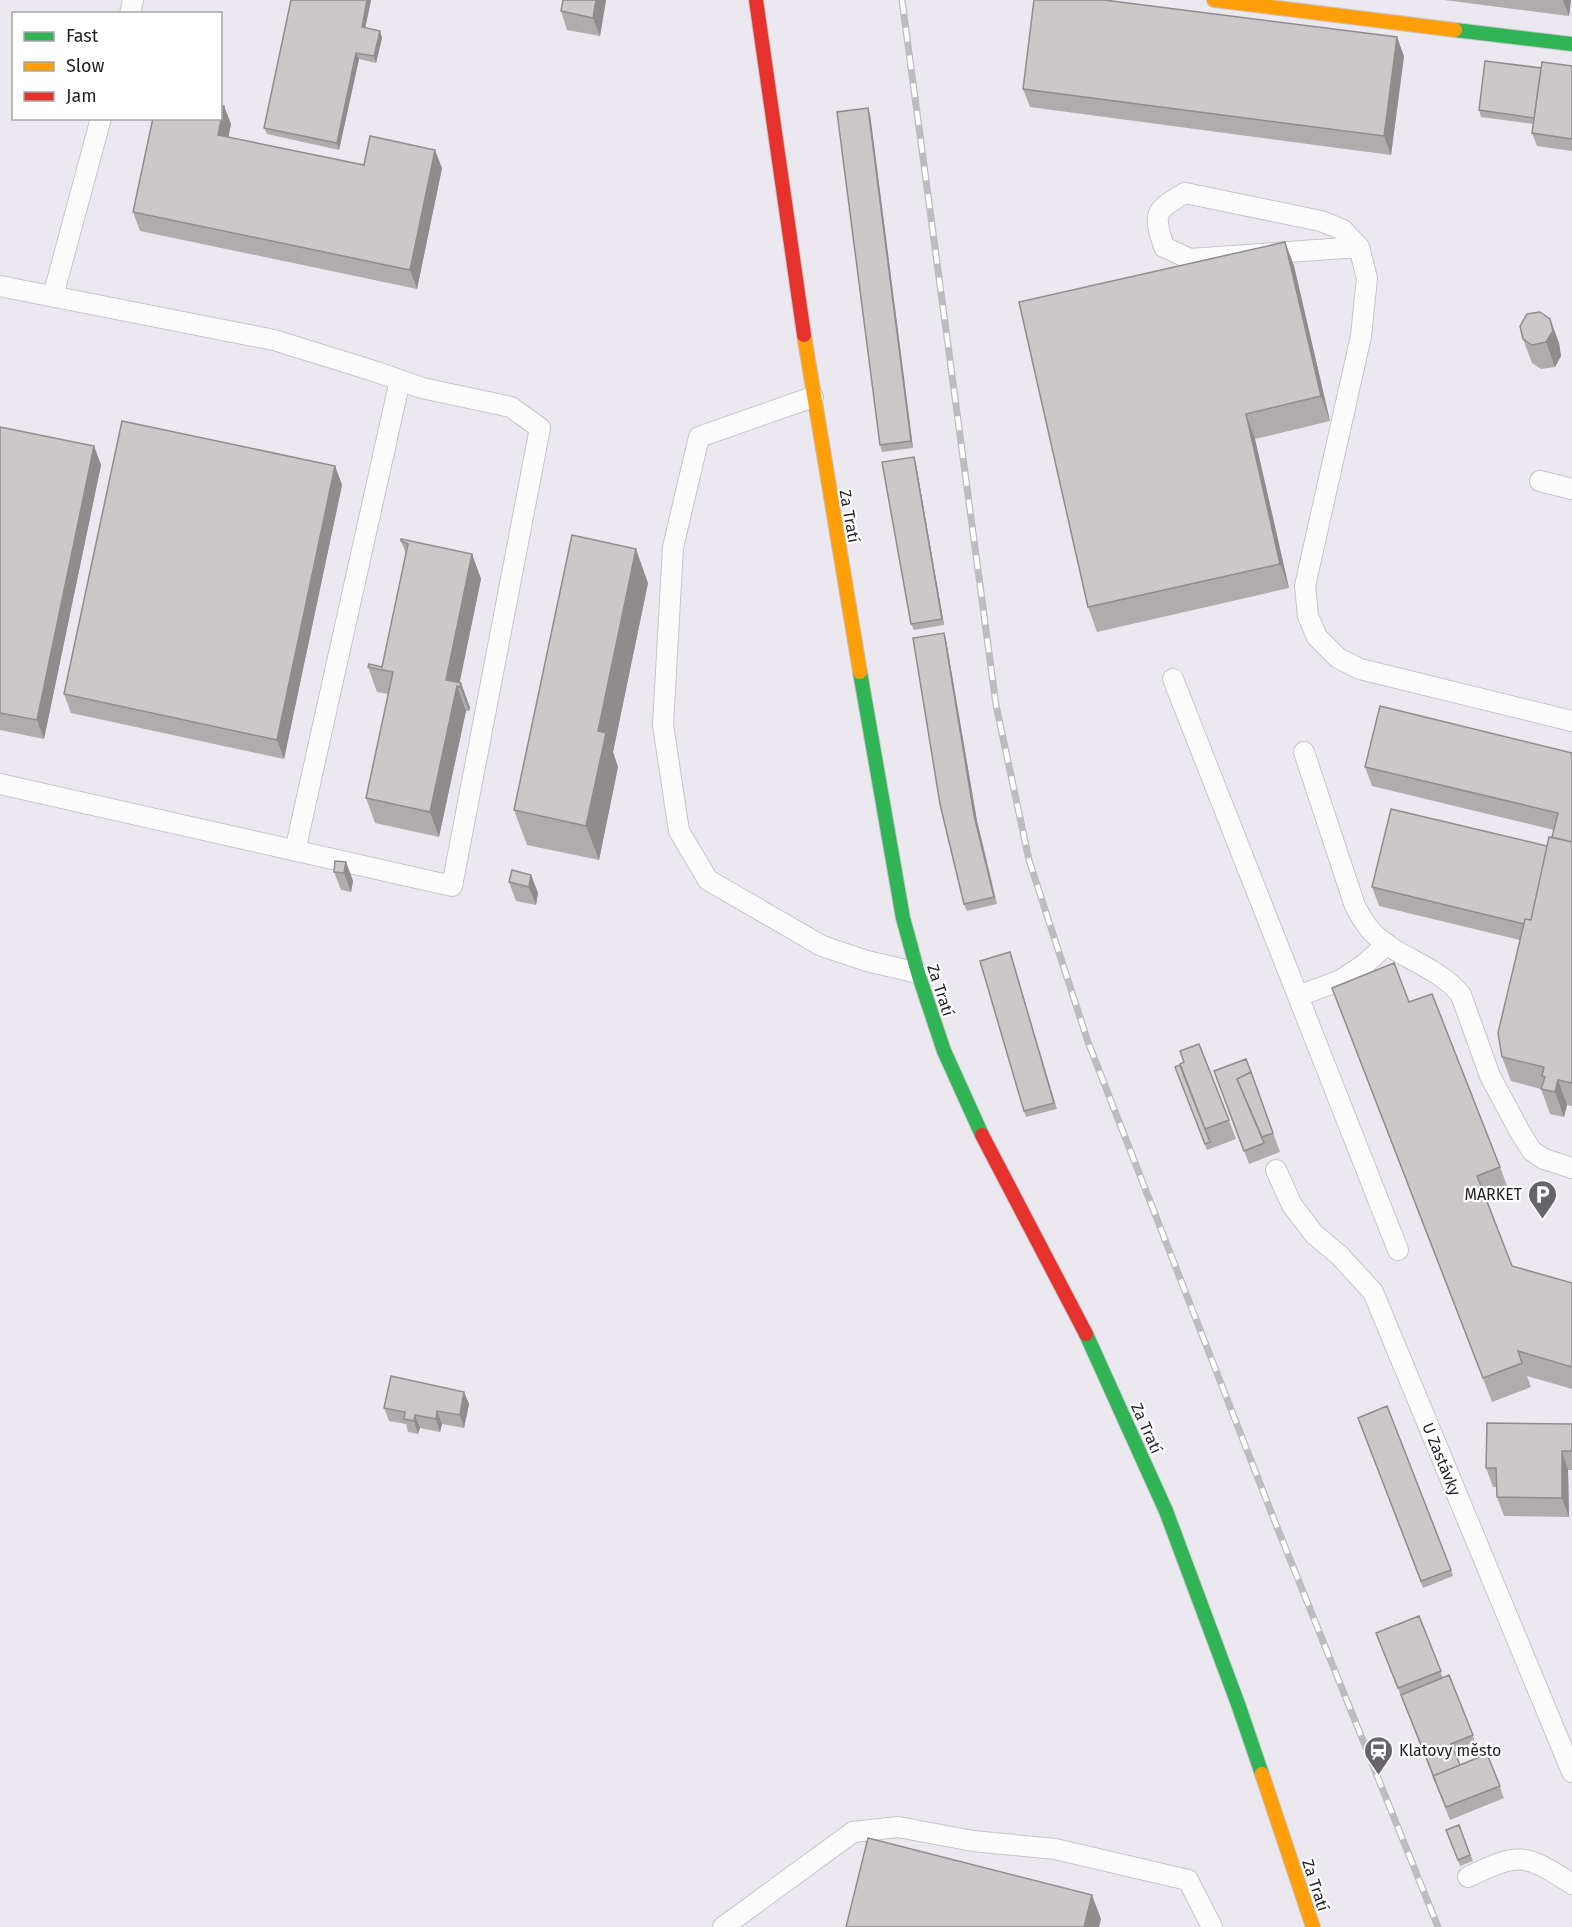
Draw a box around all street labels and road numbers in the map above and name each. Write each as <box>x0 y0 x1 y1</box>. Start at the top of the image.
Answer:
street label: Za Tratí <box>836 488 864 545</box>
street label: Za Tratí <box>923 962 958 1019</box>
street label: Za Tratí <box>1127 1400 1166 1457</box>
street label: U Zastávky <box>1418 1420 1465 1499</box>
street label: Za Tratí <box>1298 1857 1333 1914</box>

